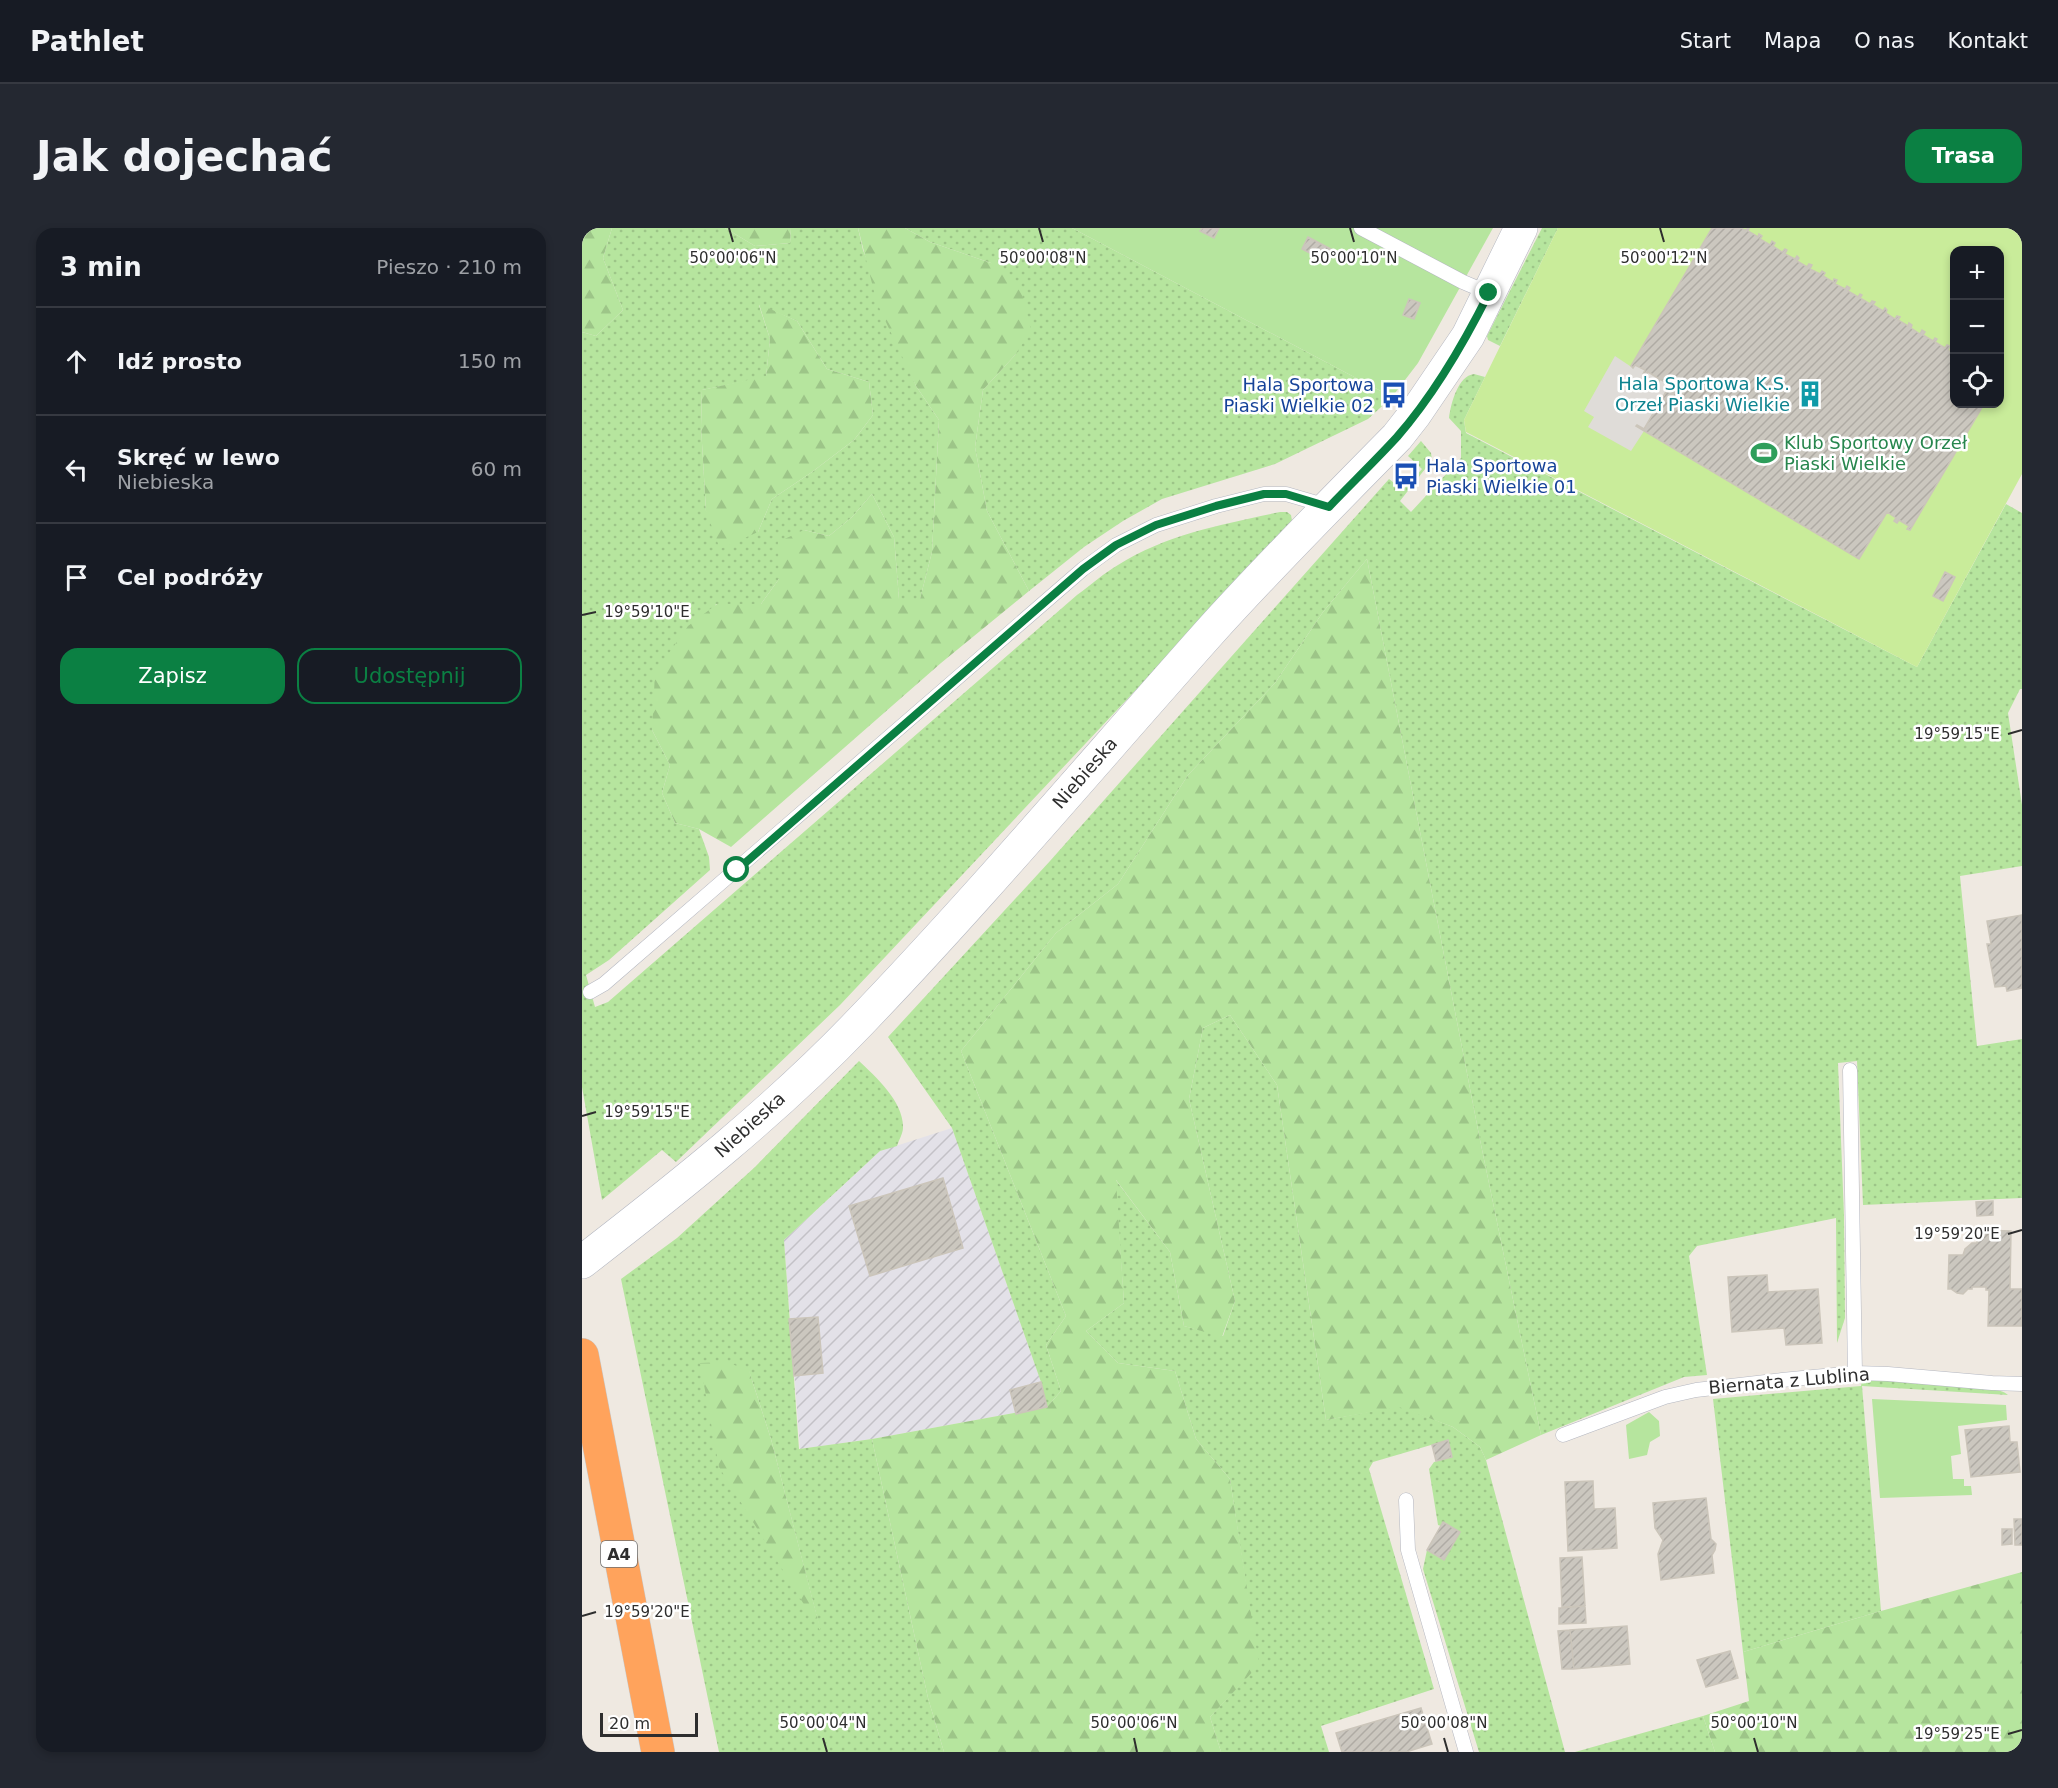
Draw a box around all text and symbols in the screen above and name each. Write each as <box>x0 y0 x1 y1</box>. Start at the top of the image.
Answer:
text: Pathlet <box>30 25 144 58</box>
text: Start <box>1680 29 1731 53</box>
text: Mapa <box>1764 29 1821 53</box>
text: O nas <box>1854 29 1915 53</box>
text: Kontakt <box>1948 29 2028 53</box>
button: Trasa <box>1905 129 2022 183</box>
text: Jak dojechać <box>36 132 332 181</box>
map controls <box>1950 246 2004 408</box>
button: + <box>1950 246 2004 300</box>
text: 50°00'06"N <box>689 249 777 267</box>
text: 50°00'08"N <box>999 249 1087 267</box>
text: 50°00'10"N <box>1310 249 1398 267</box>
text: 50°00'12"N <box>1620 249 1708 267</box>
text: 3 min <box>60 252 142 282</box>
text: Pieszo · 210 m <box>376 255 522 279</box>
route end <box>1475 279 1501 305</box>
button: − <box>1950 300 2004 354</box>
icon: ahead <box>60 345 93 378</box>
text: Idź prosto <box>117 349 242 374</box>
text: 150 m <box>458 349 522 373</box>
button: locate <box>1950 354 2004 408</box>
place label: Hala Sportowa K.S. Orzeł Piaski Wielkie <box>1615 373 1790 415</box>
place label: Hala Sportowa Piaski Wielkie 02 <box>1223 374 1374 416</box>
building icon: Hala Sportowa K.S. Orzeł Piaski Wielkie <box>1795 379 1825 409</box>
bus stop icon: Hala Sportowa Piaski Wielkie 02 <box>1379 380 1409 410</box>
place label: Klub Sportowy Orzeł Piaski Wielkie <box>1784 432 1968 474</box>
sports icon: Klub Sportowy Orzeł Piaski Wielkie <box>1749 438 1779 468</box>
text: Skręć w lewo <box>117 445 280 470</box>
icon: left <box>60 453 93 486</box>
place label: Hala Sportowa Piaski Wielkie 01 <box>1426 455 1577 497</box>
text: 60 m <box>471 457 522 481</box>
bus stop icon: Hala Sportowa Piaski Wielkie 01 <box>1391 461 1421 491</box>
text: Niebieska <box>117 470 214 494</box>
icon: arrive <box>60 561 93 594</box>
text: Cel podróży <box>117 565 263 590</box>
text: 19°59'10"E <box>604 603 690 621</box>
button: Zapisz <box>60 648 285 704</box>
button: Udostępnij <box>297 648 522 704</box>
text: 19°59'15"E <box>1914 725 2000 743</box>
street label: Niebieska <box>1048 733 1121 813</box>
route start <box>723 856 749 882</box>
street label: Niebieska <box>710 1088 789 1162</box>
text: 19°59'15"E <box>604 1103 690 1121</box>
text: 19°59'20"E <box>1914 1225 2000 1243</box>
street label: Biernata z Lublina <box>1707 1363 1871 1398</box>
road number: A4 <box>601 1541 637 1567</box>
text: 19°59'20"E <box>604 1603 690 1621</box>
scale bar <box>600 1710 698 1738</box>
text: 20 m <box>609 1714 650 1733</box>
text: 50°00'04"N <box>779 1714 867 1732</box>
text: 50°00'06"N <box>1090 1714 1178 1732</box>
text: 50°00'08"N <box>1400 1714 1488 1732</box>
text: 50°00'10"N <box>1710 1714 1798 1732</box>
text: 19°59'25"E <box>1914 1725 2000 1743</box>

